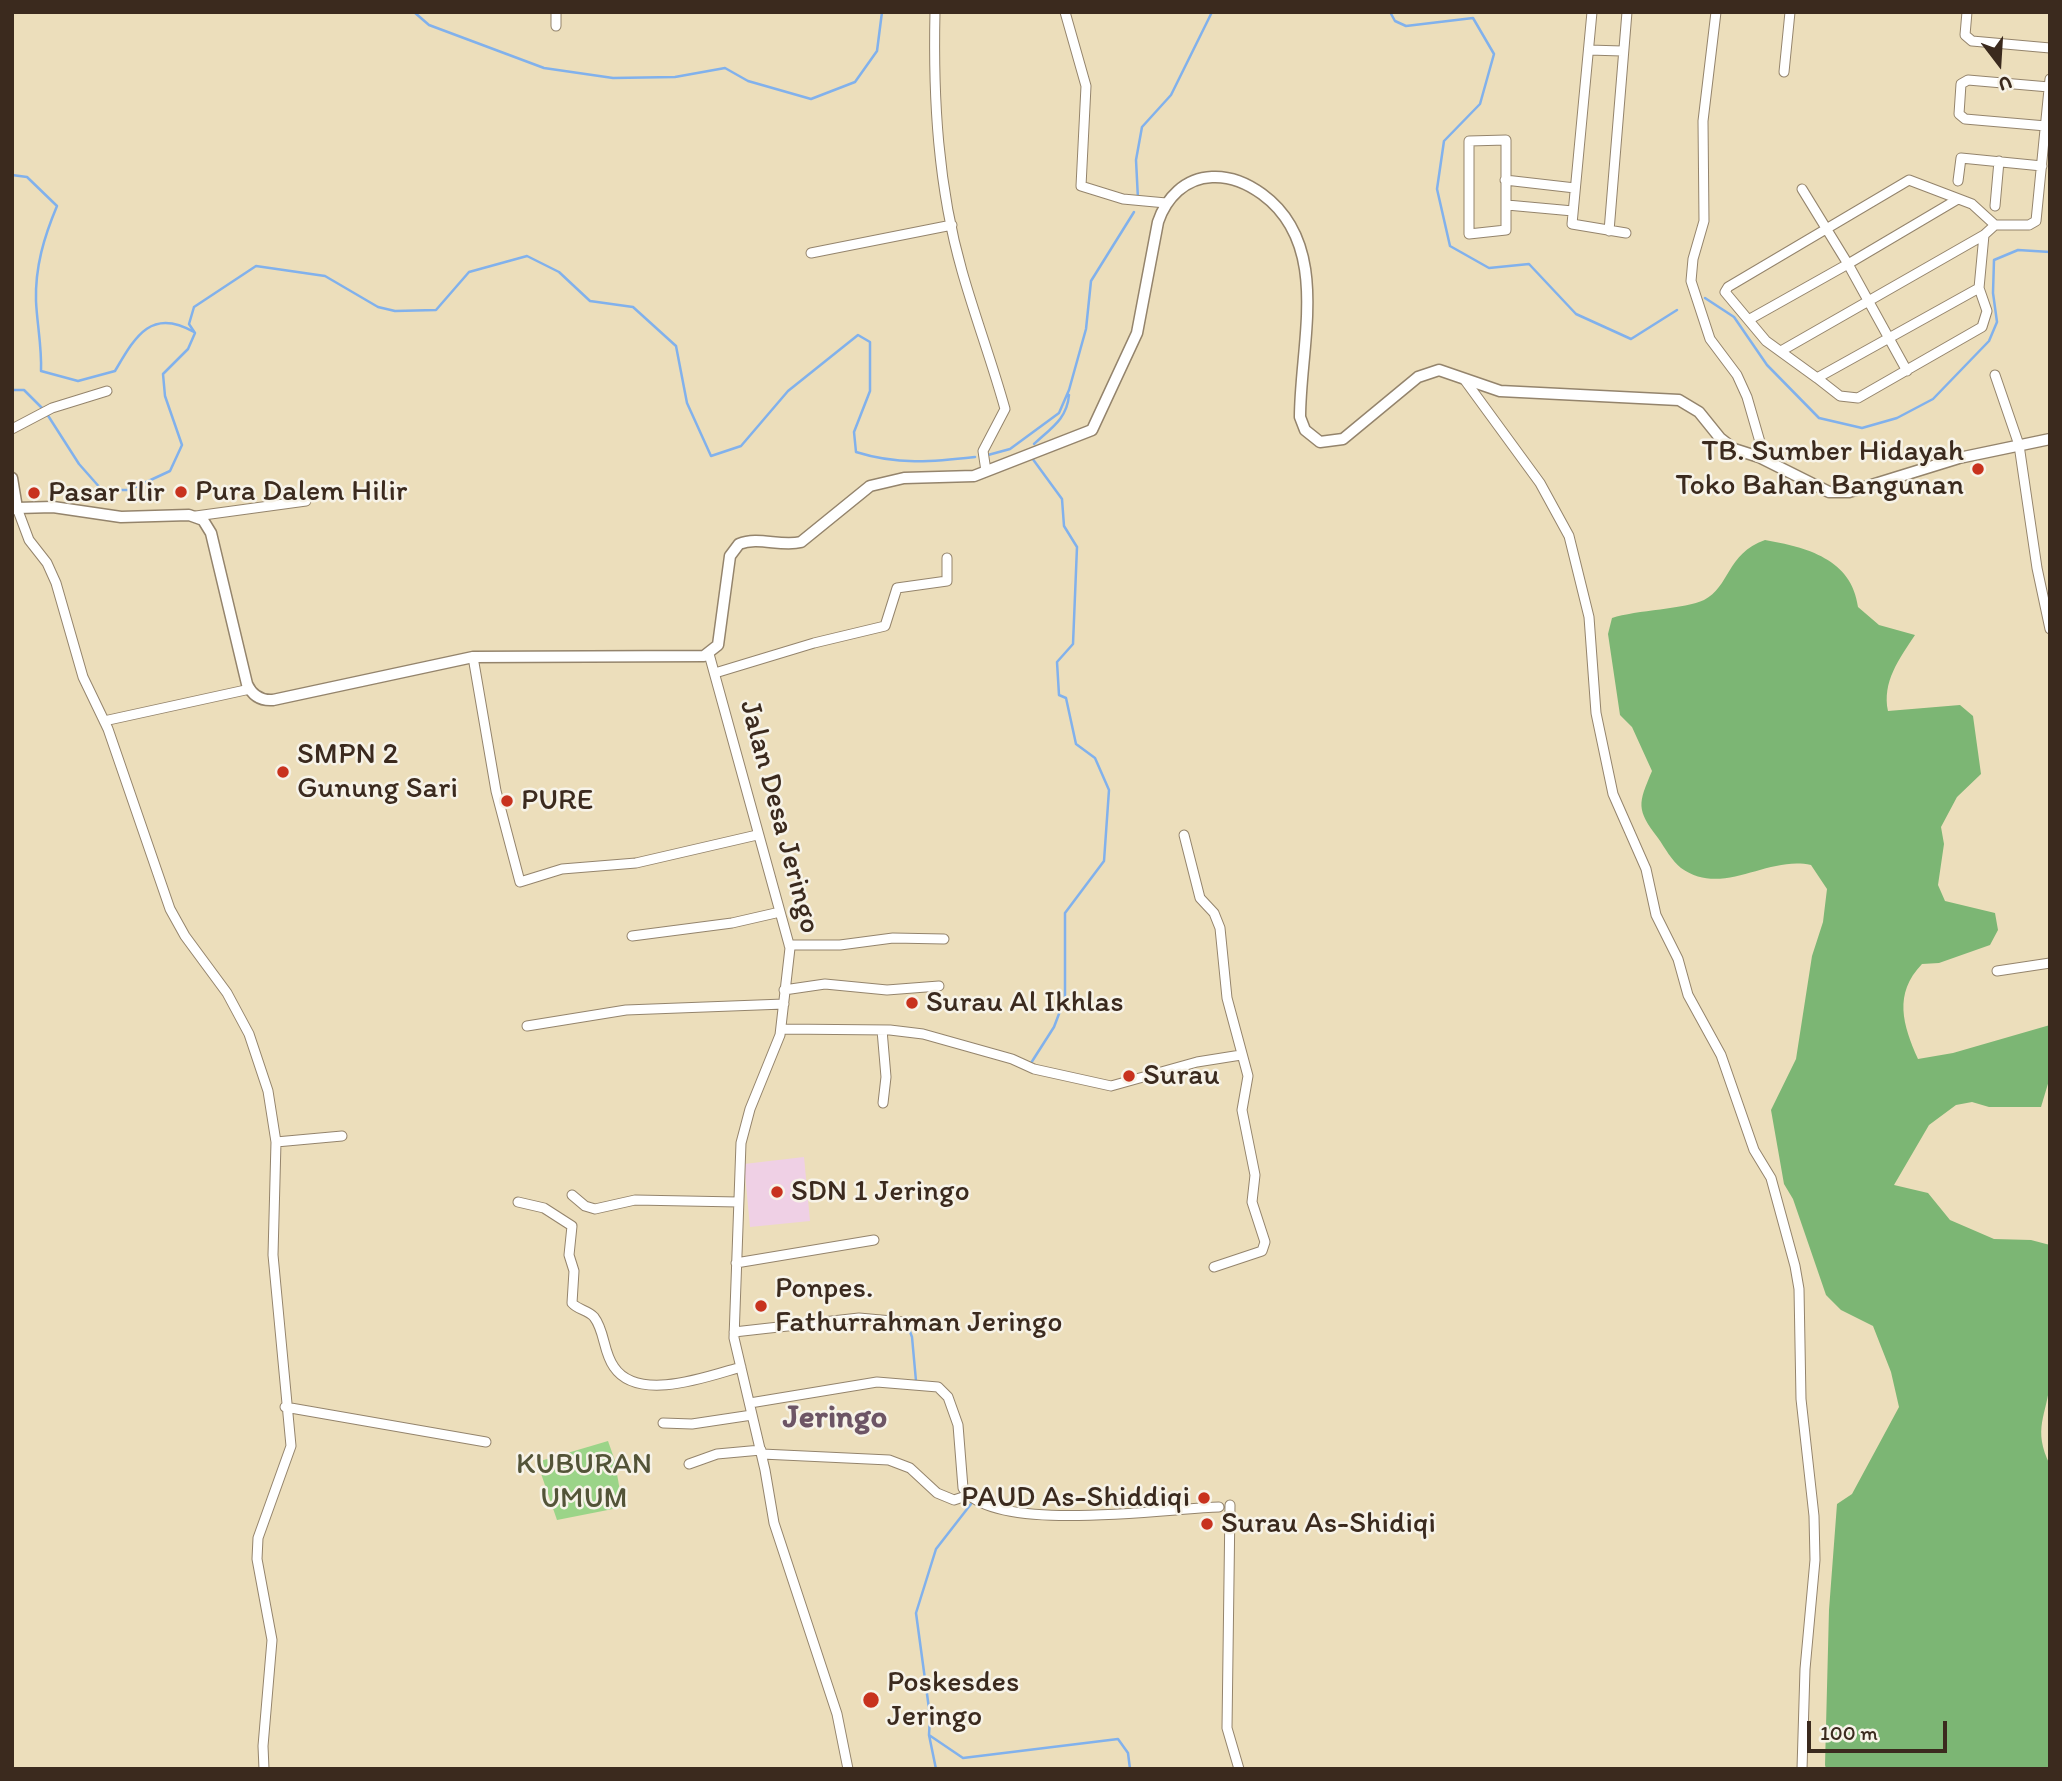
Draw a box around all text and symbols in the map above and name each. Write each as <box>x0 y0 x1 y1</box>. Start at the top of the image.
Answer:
north arrow <box>1964 28 2034 98</box>
text: U <box>1996 71 2015 96</box>
place label: TB. Sumber Hidayah Toko Bahan Bangunan <box>1676 434 1964 504</box>
marker: TB. Sumber Hidayah Toko Bahan Bangunan <box>1970 461 1986 477</box>
place label: Pura Dalem Hilir <box>195 474 407 510</box>
place label: Pasar Ilir <box>48 475 165 511</box>
marker: Pura Dalem Hilir <box>173 484 189 500</box>
marker: Pasar Ilir <box>26 485 42 501</box>
street label: Jalan Desa Jeringo <box>731 696 827 938</box>
place label: SMPN 2 Gunung Sari <box>297 737 458 808</box>
marker: SMPN 2 Gunung Sari <box>275 764 291 780</box>
place label: PURE <box>521 783 593 819</box>
marker: PURE <box>499 793 515 809</box>
place label: Surau Al Ikhlas <box>926 985 1123 1021</box>
marker: Surau Al Ikhlas <box>904 995 920 1011</box>
place label: Surau <box>1143 1058 1220 1094</box>
marker: Surau <box>1121 1068 1137 1084</box>
place label: SDN 1 Jeringo <box>791 1174 970 1210</box>
marker: SDN 1 Jeringo <box>769 1184 785 1200</box>
place label: Ponpes. Fathurrahman Jeringo <box>775 1271 1062 1342</box>
marker: Ponpes. Fathurrahman Jeringo <box>753 1298 769 1314</box>
district label: Jeringo <box>783 1399 887 1439</box>
park label: KUBURAN UMUM <box>516 1447 652 1518</box>
place label: PAUD As-Shiddiqi <box>961 1480 1190 1516</box>
marker: PAUD As-Shiddiqi <box>1196 1490 1212 1506</box>
place label: Surau As-Shidiqi <box>1221 1506 1436 1542</box>
marker: Surau As-Shidiqi <box>1199 1516 1215 1532</box>
place label: Poskesdes Jeringo <box>887 1665 1019 1736</box>
marker: Poskesdes Jeringo <box>861 1690 881 1710</box>
scale bar <box>1810 1708 1950 1752</box>
text: 100 m <box>1820 1720 1878 1745</box>

